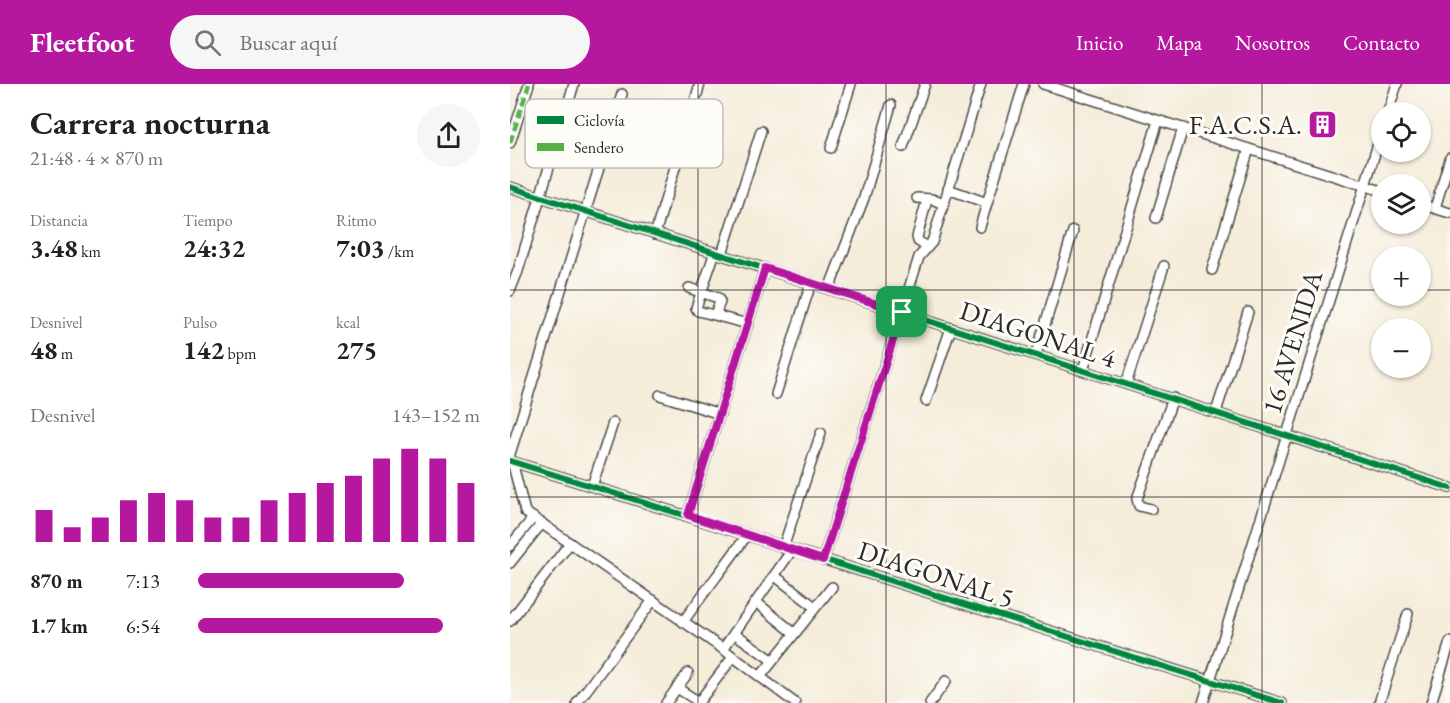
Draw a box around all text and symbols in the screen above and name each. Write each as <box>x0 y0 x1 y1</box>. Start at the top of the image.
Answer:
search box <box>170 15 590 69</box>
text: Fleetfoot <box>30 24 134 60</box>
icon: search <box>191 26 224 59</box>
text: Buscar aquí <box>239 28 337 57</box>
text: Inicio <box>1076 29 1123 56</box>
text: Mapa <box>1156 29 1202 56</box>
text: Nosotros <box>1235 29 1310 56</box>
text: Contacto <box>1343 29 1420 56</box>
legend <box>525 99 723 168</box>
text: Carrera nocturna <box>30 101 270 144</box>
map controls <box>1371 102 1431 378</box>
button: locate <box>1371 102 1431 162</box>
button: share <box>417 104 480 167</box>
place label: F.A.C.S.A. <box>1189 107 1302 142</box>
building icon: F.A.C.S.A. <box>1307 108 1339 140</box>
text: Ciclovía <box>574 110 625 131</box>
text: Sendero <box>574 137 624 158</box>
text: 21:48 · 4 × 870 m <box>30 145 163 171</box>
button: layers <box>1371 174 1431 234</box>
text: Distancia <box>30 210 88 231</box>
text: Tiempo <box>183 210 233 231</box>
text: Ritmo <box>336 210 377 231</box>
text: 3.48 <box>30 231 78 265</box>
text: 24:32 <box>183 231 245 265</box>
text: 7:03 <box>336 231 385 265</box>
text: km <box>78 241 101 262</box>
text: /km <box>385 241 414 262</box>
button: + <box>1371 246 1431 306</box>
street label: 16 AVENIDA <box>1254 266 1331 418</box>
pin <box>876 286 927 337</box>
street label: DIAGONAL 4 <box>956 292 1121 376</box>
icon: arrive <box>885 295 918 328</box>
text: Desnivel <box>30 312 83 333</box>
text: Pulso <box>183 312 217 333</box>
text: kcal <box>336 312 360 333</box>
button: − <box>1371 318 1431 378</box>
text: 48 <box>30 333 58 367</box>
text: 142 <box>183 333 224 367</box>
text: 275 <box>336 333 377 367</box>
text: m <box>58 343 73 364</box>
text: bpm <box>224 343 256 364</box>
text: Desnivel <box>30 402 96 428</box>
text: 143–152 m <box>392 402 480 428</box>
street label: DIAGONAL 5 <box>854 532 1018 616</box>
text: 870 m <box>30 568 83 594</box>
text: 7:13 <box>126 568 160 594</box>
text: 1.7 km <box>30 613 88 639</box>
text: 6:54 <box>126 613 160 639</box>

